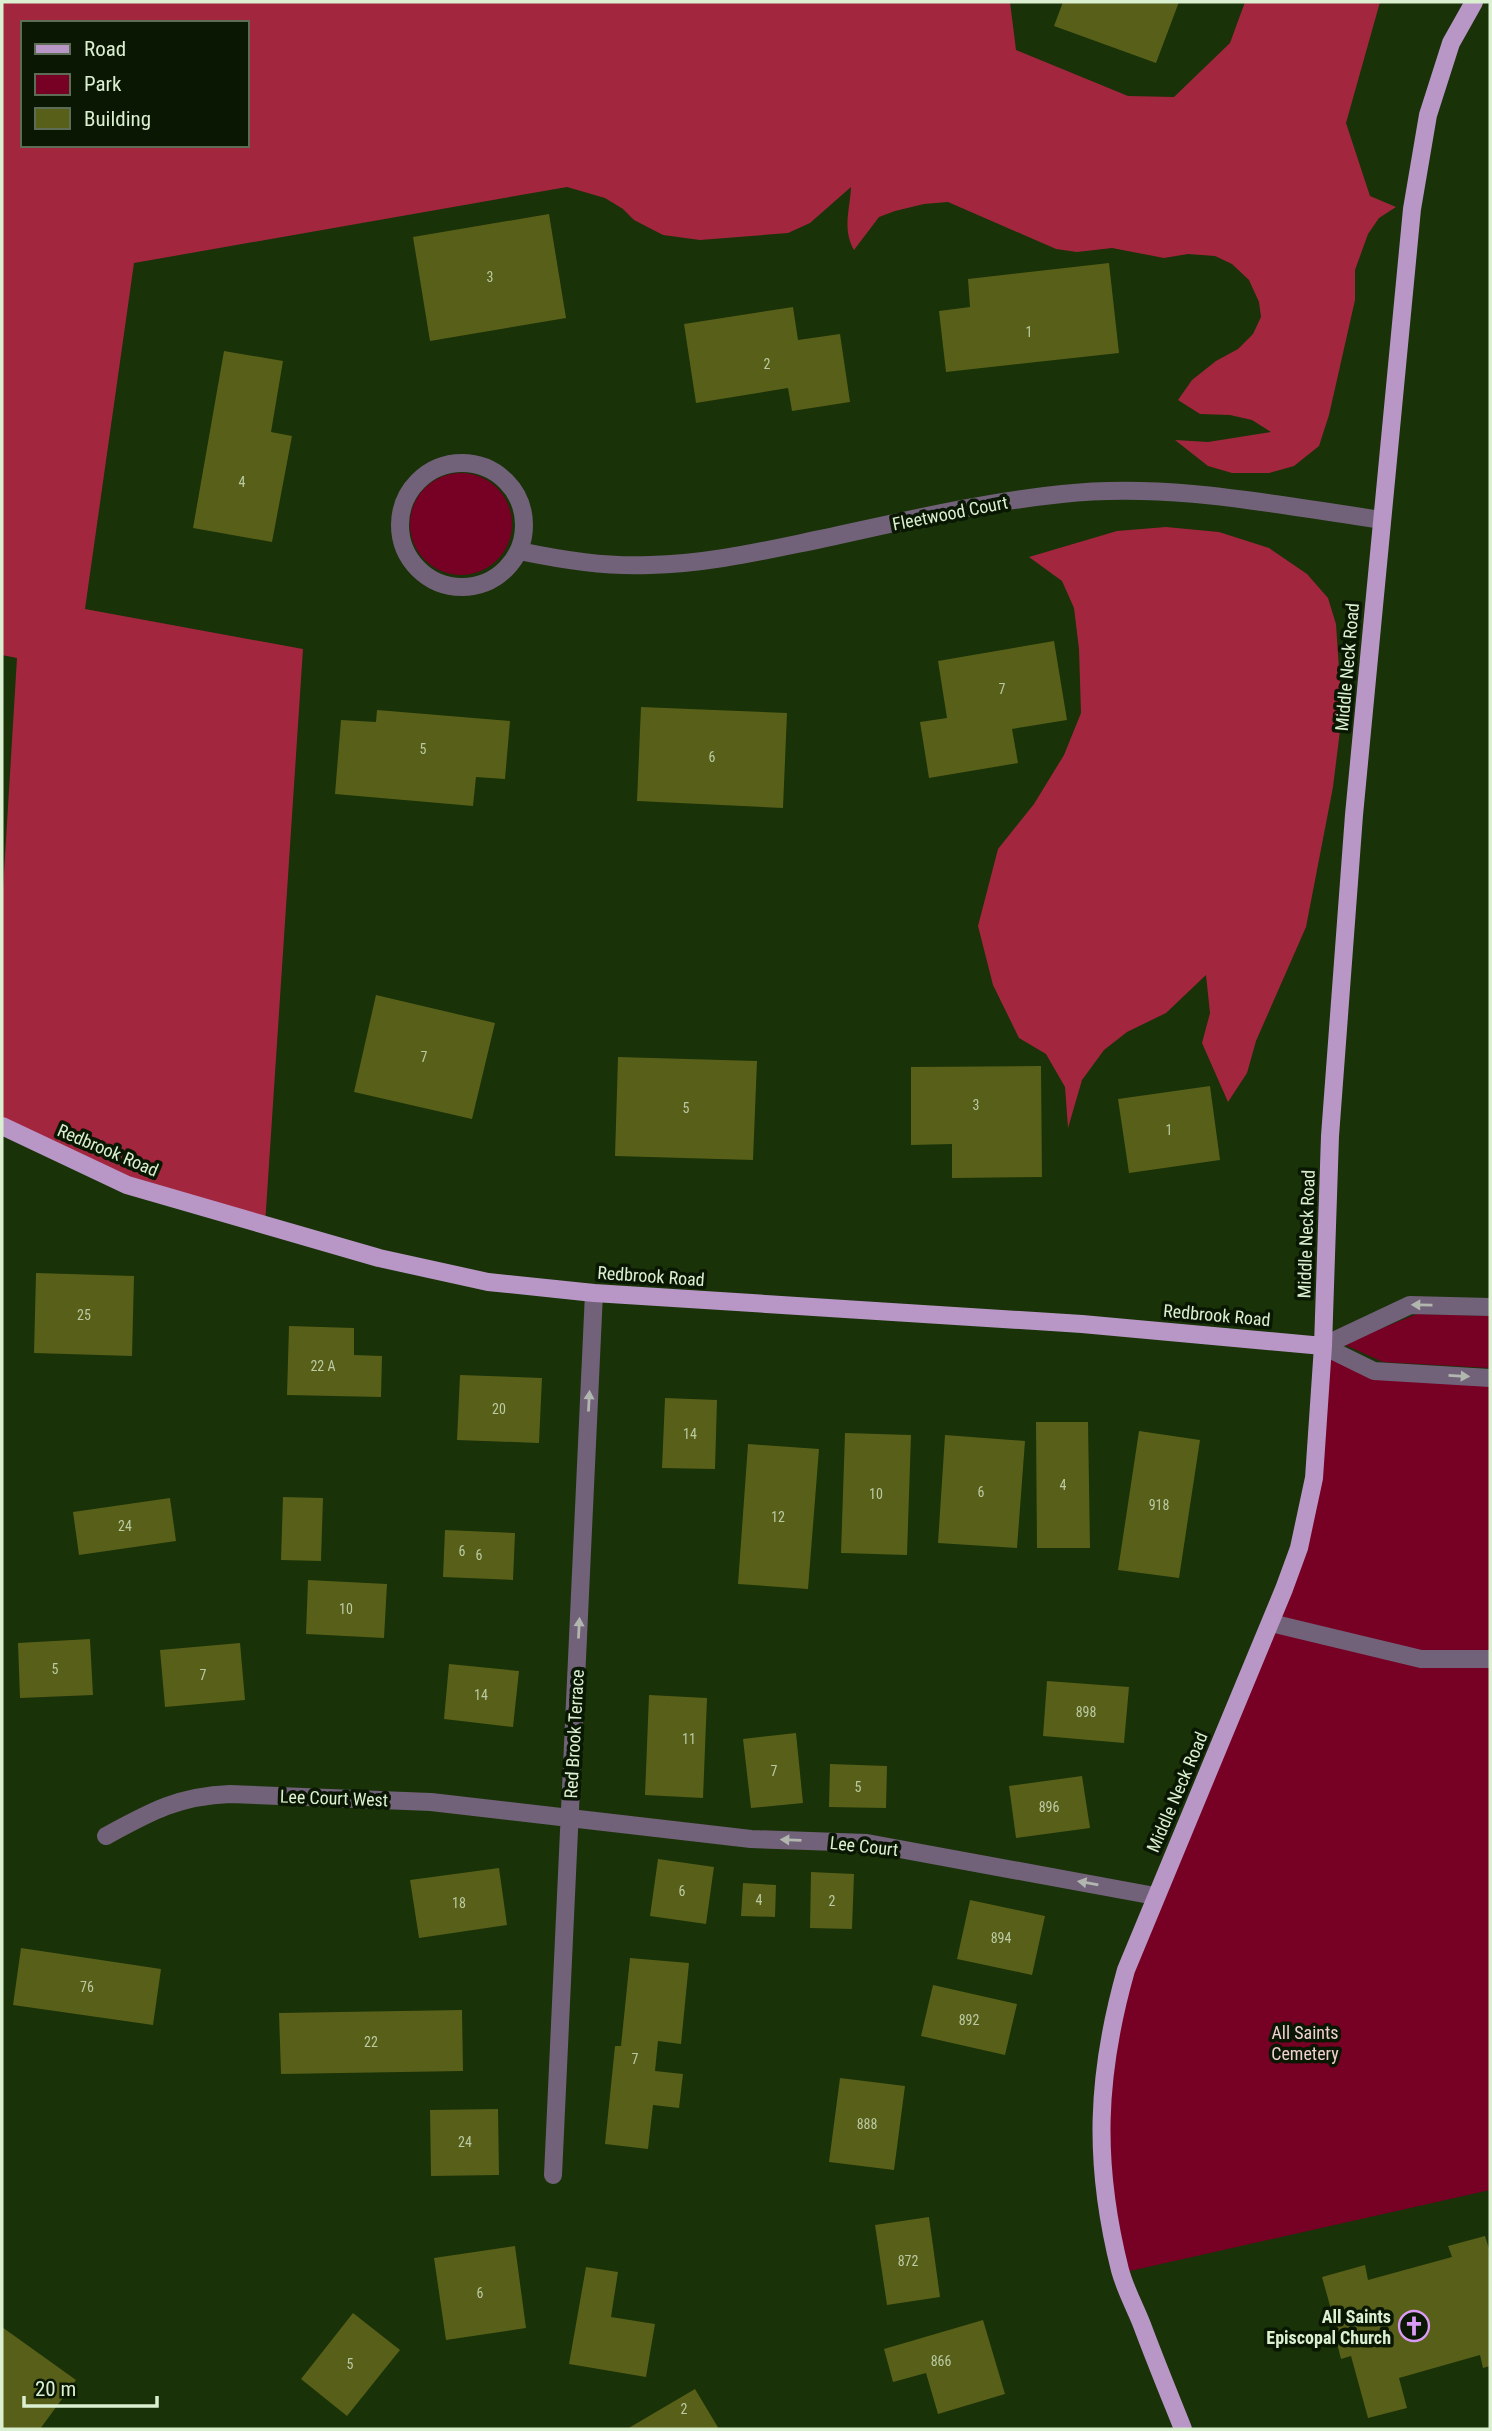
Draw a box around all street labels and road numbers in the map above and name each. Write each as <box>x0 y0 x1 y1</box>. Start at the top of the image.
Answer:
street label: Fleetwood Court <box>891 492 1009 534</box>
street label: Middle Neck Road <box>1331 602 1363 732</box>
street label: Redbrook Road <box>54 1119 162 1181</box>
street label: Middle Neck Road <box>1293 1169 1319 1299</box>
street label: Redbrook Road <box>597 1262 705 1290</box>
street label: Redbrook Road <box>1163 1300 1271 1330</box>
street label: Red Brook Terrace <box>560 1669 588 1799</box>
street label: Middle Neck Road <box>1142 1729 1212 1855</box>
street label: Lee Court West <box>280 1786 388 1810</box>
street label: Lee Court <box>829 1832 899 1860</box>

